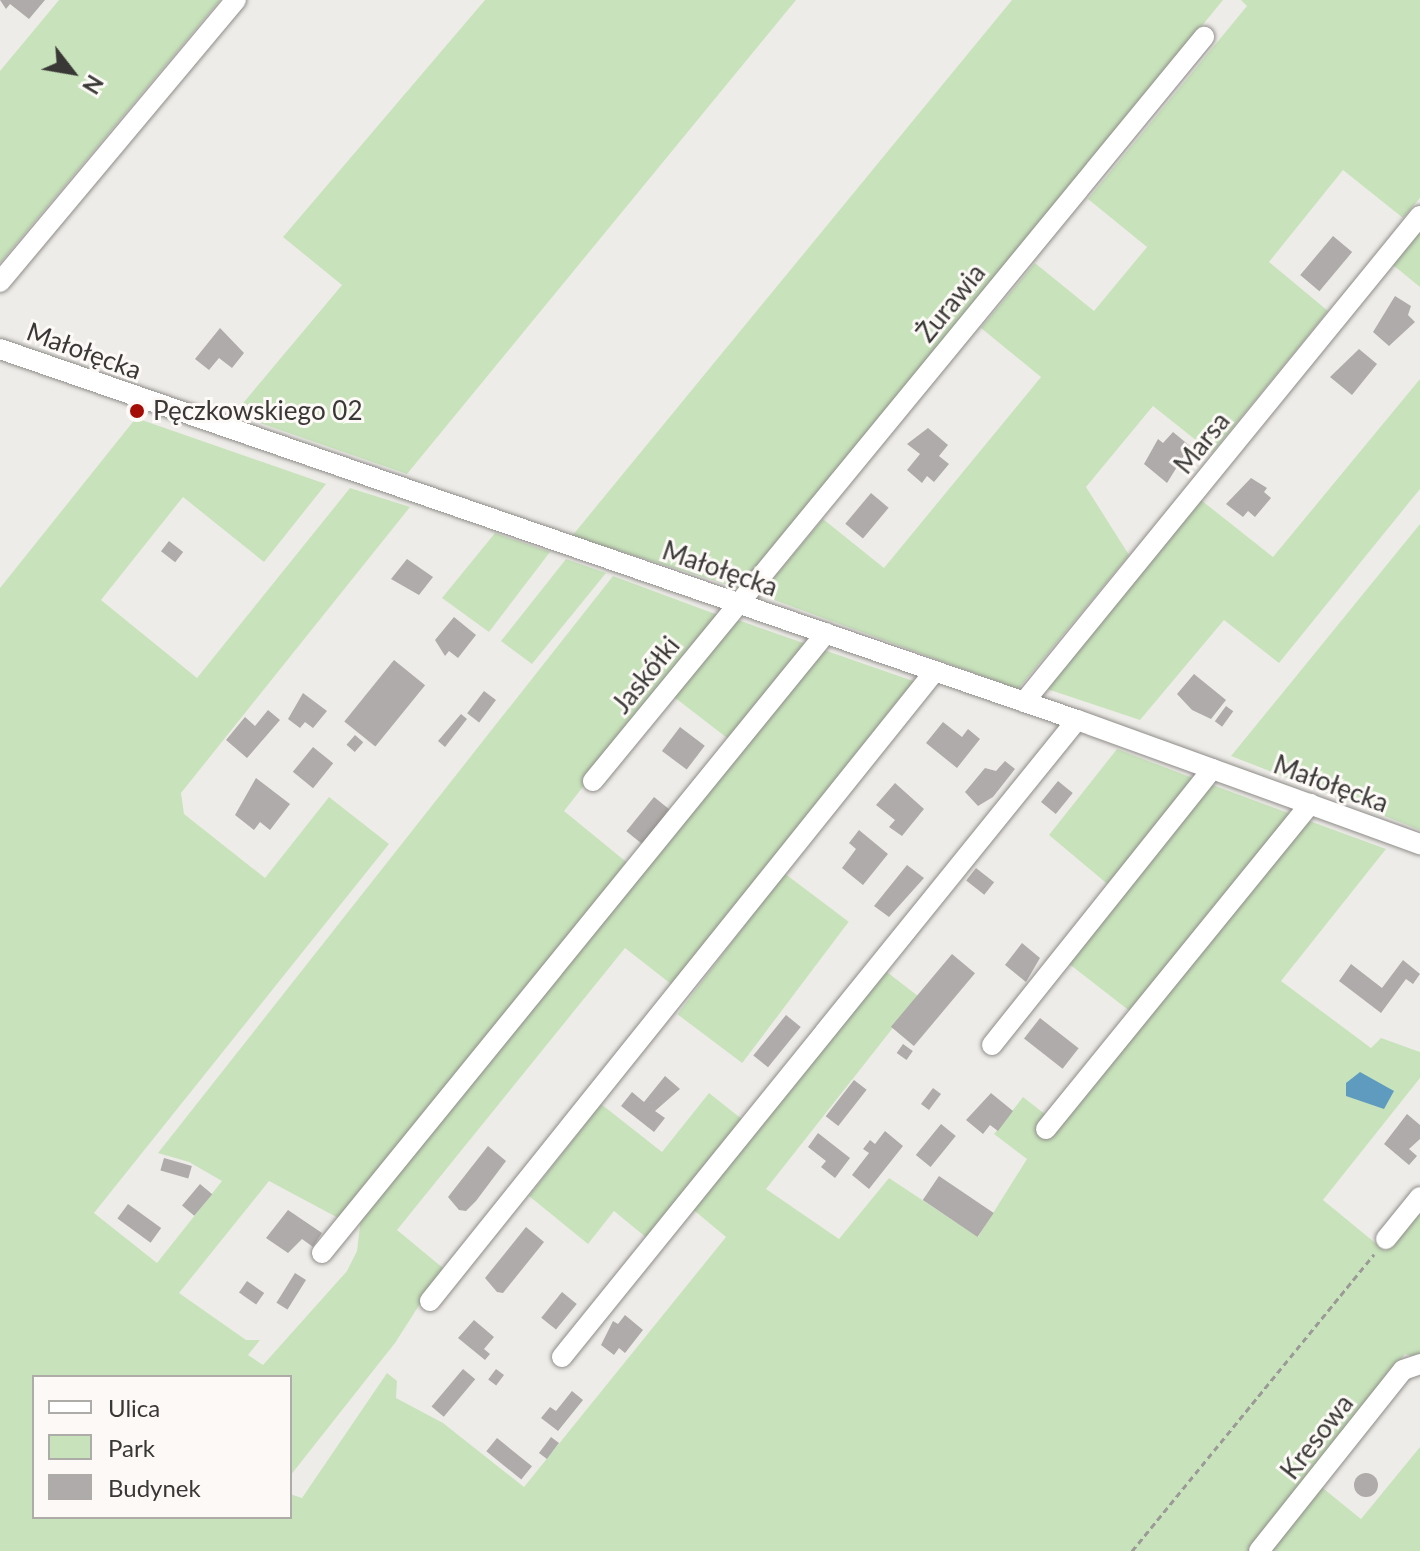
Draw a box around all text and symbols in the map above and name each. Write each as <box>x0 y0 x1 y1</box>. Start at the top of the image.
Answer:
north arrow <box>32 32 112 112</box>
text: N <box>77 70 109 99</box>
street label: Żurawia <box>910 258 992 348</box>
street label: Małołęcka <box>22 316 146 386</box>
place label: Pęczkowskiego 02 <box>153 395 362 427</box>
marker: Pęczkowskiego 02 <box>128 402 146 420</box>
street label: Marsa <box>1168 406 1236 480</box>
street label: Małołęcka <box>658 535 782 603</box>
street label: Jaskółki <box>606 630 686 720</box>
street label: Małołęcka <box>1269 749 1393 819</box>
legend <box>32 1375 292 1519</box>
street label: Kresowa <box>1274 1388 1360 1486</box>
text: Ulica <box>108 1393 160 1422</box>
text: Park <box>108 1433 155 1462</box>
text: Budynek <box>108 1473 201 1502</box>

